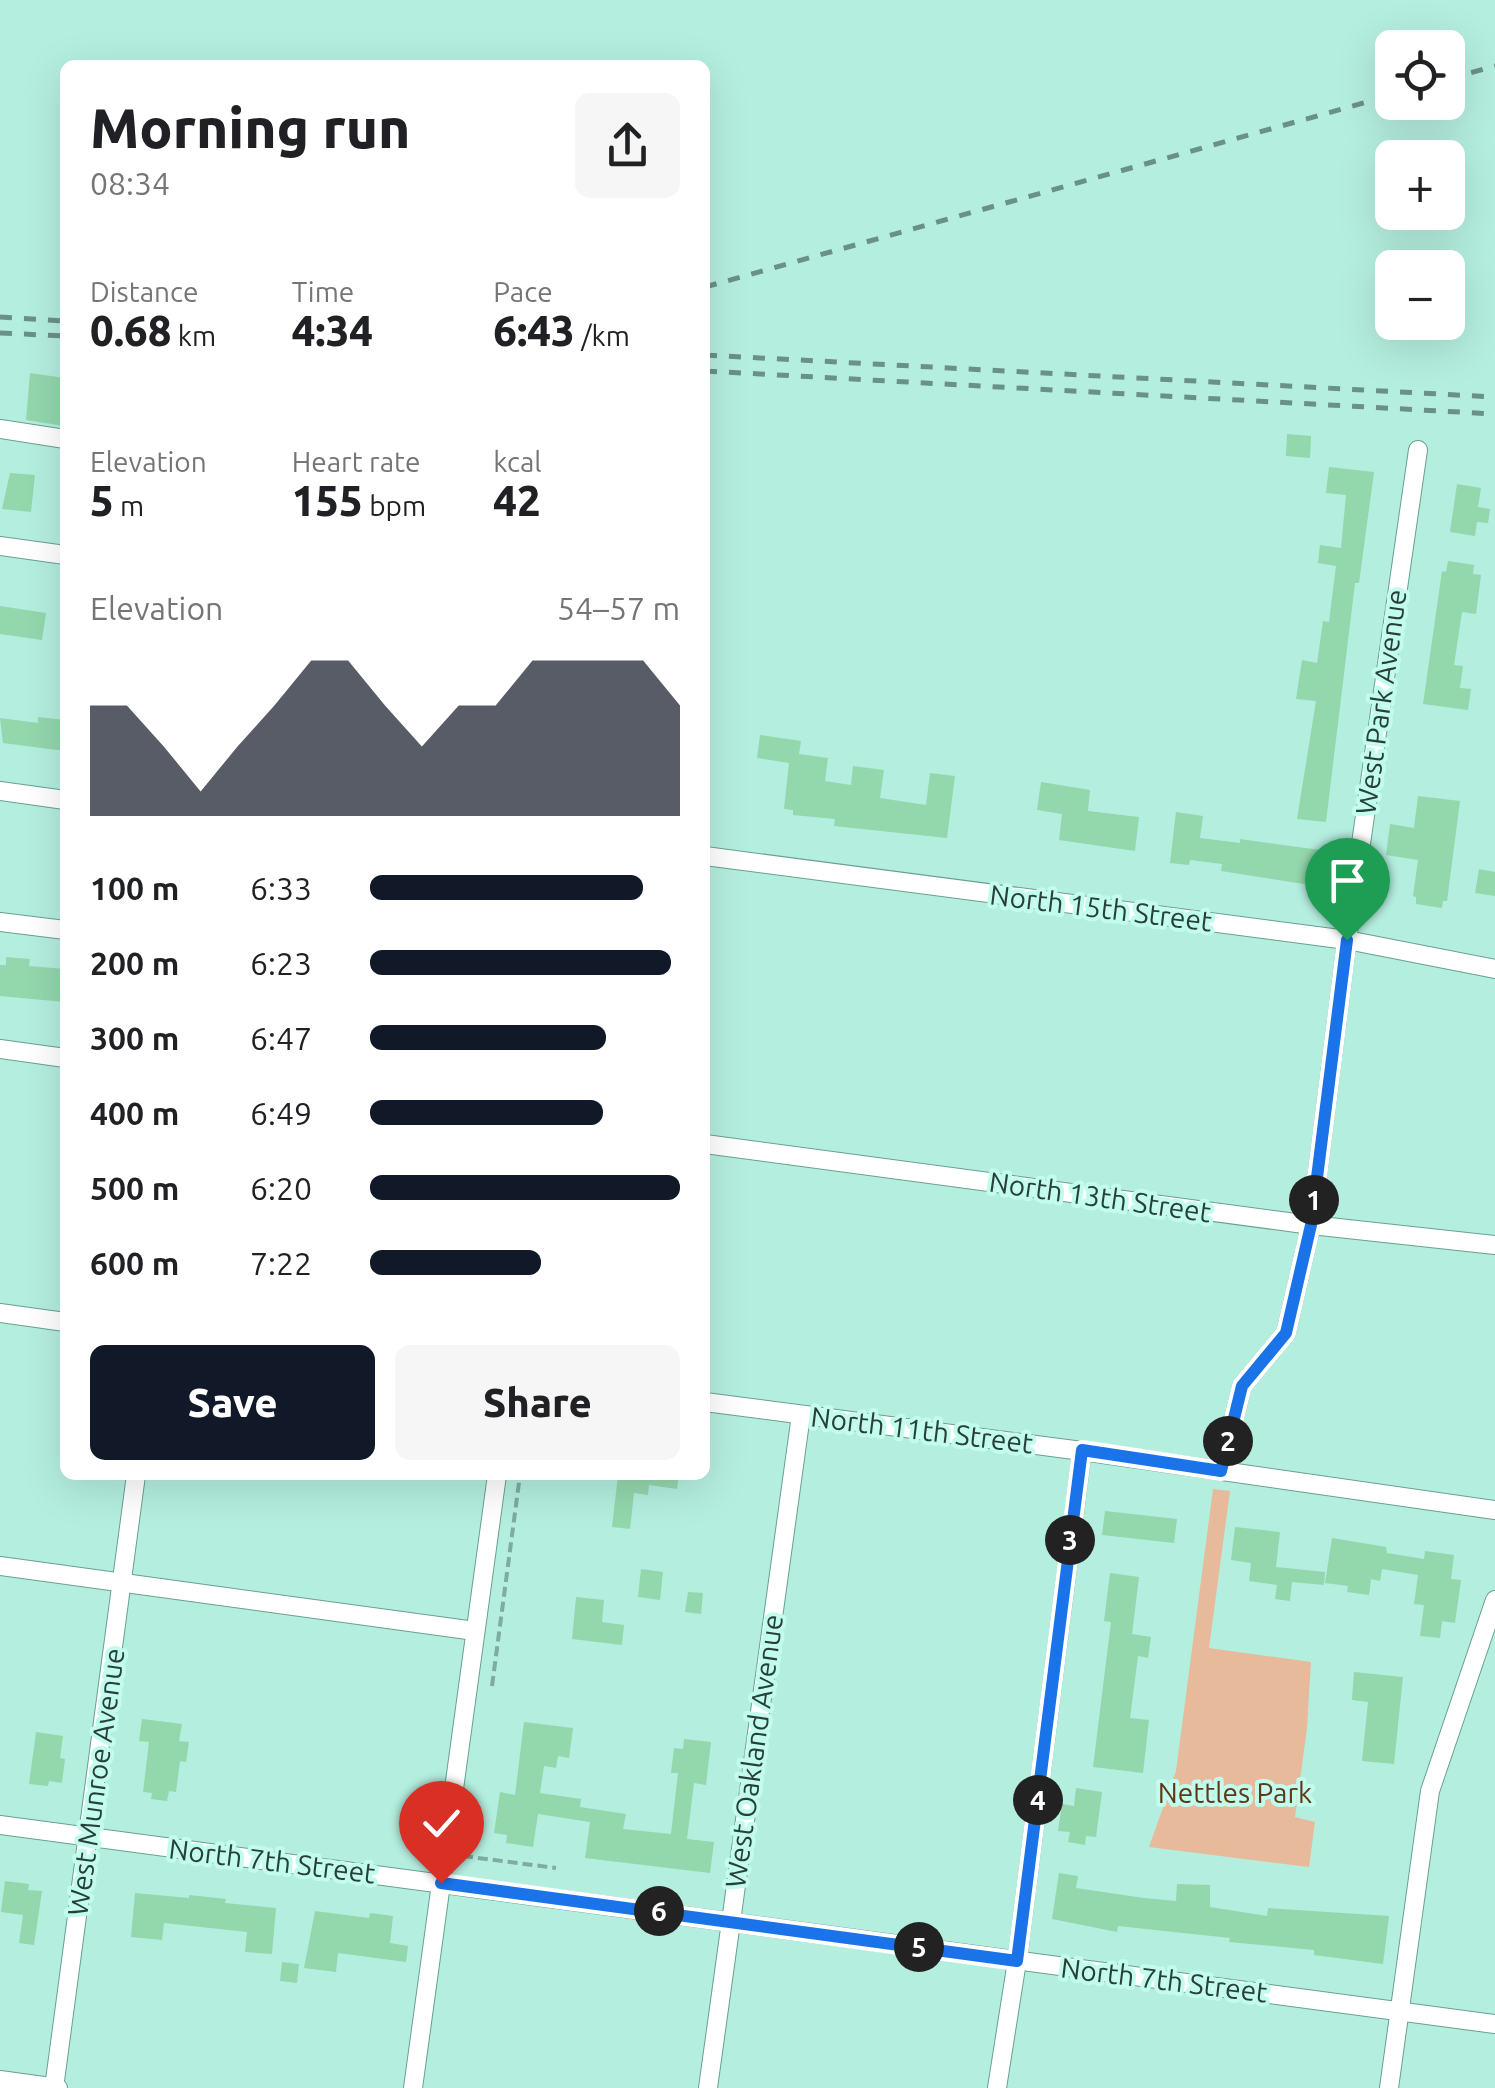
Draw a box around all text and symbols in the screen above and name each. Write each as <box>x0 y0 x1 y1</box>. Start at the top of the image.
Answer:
map controls <box>1375 30 1465 340</box>
button: locate <box>1375 30 1465 120</box>
button: share <box>575 93 680 198</box>
text: Morning run <box>90 97 411 158</box>
button: + <box>1375 140 1465 230</box>
text: 08:34 <box>90 165 170 201</box>
button: − <box>1375 250 1465 340</box>
text: Distance <box>90 276 198 307</box>
text: Time <box>292 276 354 307</box>
text: Pace <box>493 276 553 307</box>
text: 0.68 <box>90 307 171 354</box>
text: 4:34 <box>292 307 373 354</box>
text: 6:43 <box>493 307 575 354</box>
text: km <box>171 320 216 351</box>
text: /km <box>575 320 630 351</box>
text: Elevation <box>90 446 207 477</box>
text: Heart rate <box>292 446 420 477</box>
text: kcal <box>493 446 542 477</box>
text: 5 <box>90 477 114 524</box>
text: 155 <box>292 477 363 524</box>
text: 42 <box>493 477 541 524</box>
text: m <box>114 490 144 521</box>
text: bpm <box>363 490 426 521</box>
street label: West Park Avenue <box>1349 587 1412 816</box>
text: Elevation <box>90 590 223 626</box>
text: 54–57 m <box>557 590 680 626</box>
pin <box>1305 838 1390 941</box>
icon: arrive <box>1320 853 1375 908</box>
text: 100 m <box>90 870 179 906</box>
text: 6:33 <box>250 870 312 906</box>
street label: North 15th Street <box>988 878 1214 937</box>
text: 200 m <box>90 945 179 981</box>
text: 6:23 <box>250 945 312 981</box>
text: 300 m <box>90 1020 179 1056</box>
text: 6:47 <box>250 1020 312 1056</box>
text: 400 m <box>90 1095 179 1131</box>
text: 6:49 <box>250 1095 312 1131</box>
street label: North 13th Street <box>987 1166 1213 1227</box>
text: 500 m <box>90 1170 179 1206</box>
text: 6:20 <box>250 1170 312 1206</box>
pin: 1 <box>1289 1175 1339 1225</box>
text: 1 <box>1306 1184 1322 1215</box>
text: 600 m <box>90 1245 179 1281</box>
text: 7:22 <box>250 1245 312 1281</box>
button: Save <box>90 1345 375 1460</box>
button: Share <box>395 1345 680 1460</box>
street label: North 11th Street <box>809 1400 1035 1459</box>
pin: 2 <box>1203 1416 1253 1466</box>
text: 2 <box>1220 1425 1236 1456</box>
pin: 3 <box>1045 1515 1095 1565</box>
text: 3 <box>1062 1524 1078 1555</box>
street label: West Oakland Avenue <box>719 1612 788 1890</box>
street label: West Munroe Avenue <box>61 1646 130 1918</box>
pin: 4 <box>1013 1775 1063 1825</box>
park label: Nettles Park <box>1158 1777 1312 1808</box>
pin <box>399 1781 484 1884</box>
text: 4 <box>1030 1784 1046 1815</box>
icon: check <box>414 1796 469 1851</box>
street label: North 7th Street <box>167 1832 377 1889</box>
pin: 6 <box>634 1886 684 1936</box>
text: 6 <box>651 1895 667 1926</box>
pin: 5 <box>894 1922 944 1972</box>
text: 5 <box>911 1931 927 1962</box>
street label: North 7th Street <box>1059 1951 1269 2008</box>

